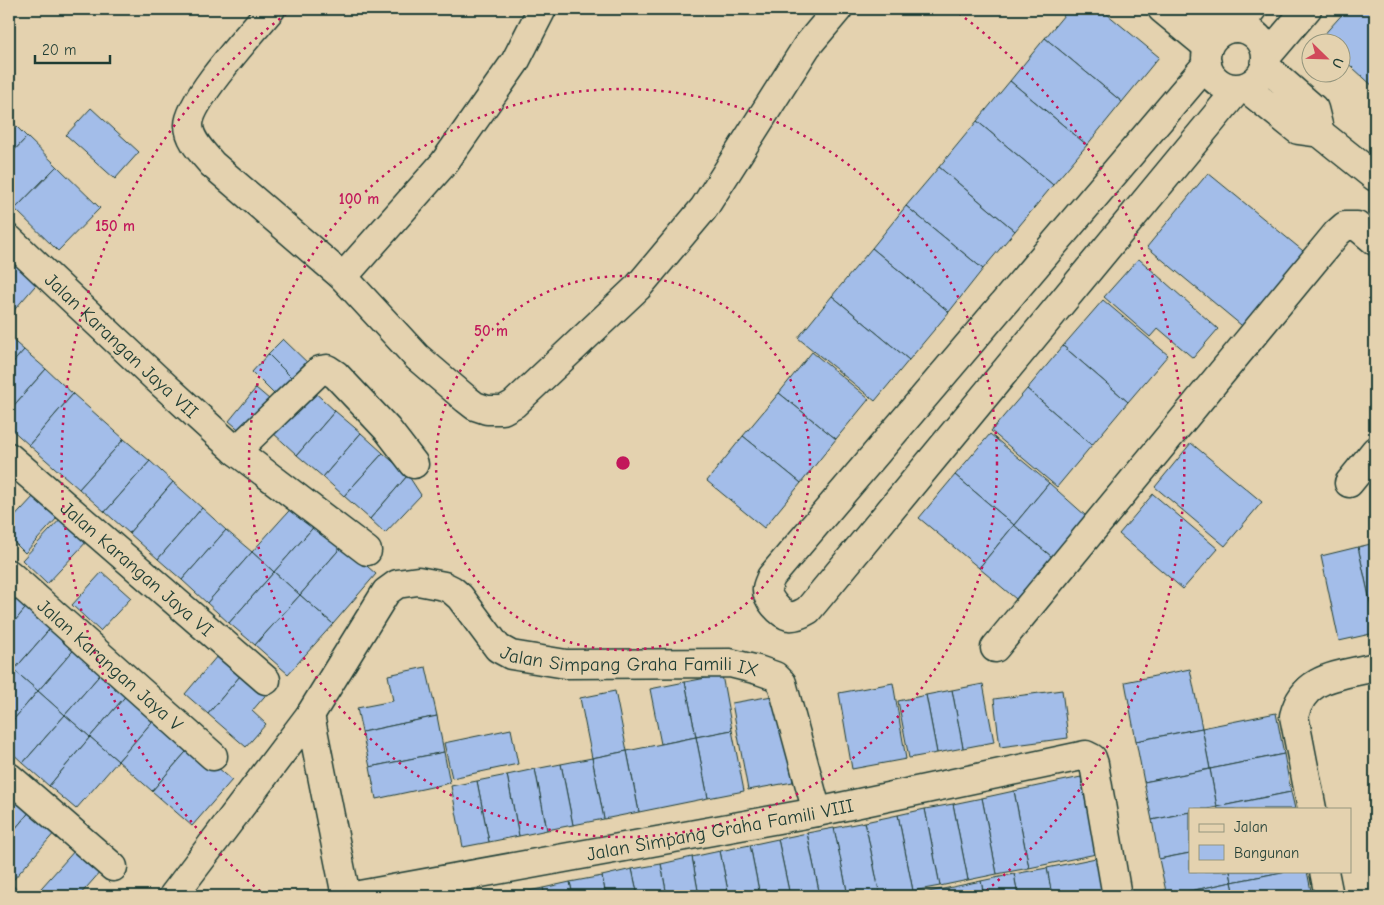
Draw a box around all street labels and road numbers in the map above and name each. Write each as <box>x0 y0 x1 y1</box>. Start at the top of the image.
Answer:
street label: Jalan Karangan Jaya VII <box>40 269 202 423</box>
street label: Jalan Karangan Jaya VI <box>56 497 217 641</box>
street label: Jalan Karangan Jaya V <box>33 595 188 736</box>
street label: Jalan Simpang Graha Famili IX <box>496 641 760 682</box>
street label: Jalan Simpang Graha Famili VIII <box>585 795 856 866</box>

